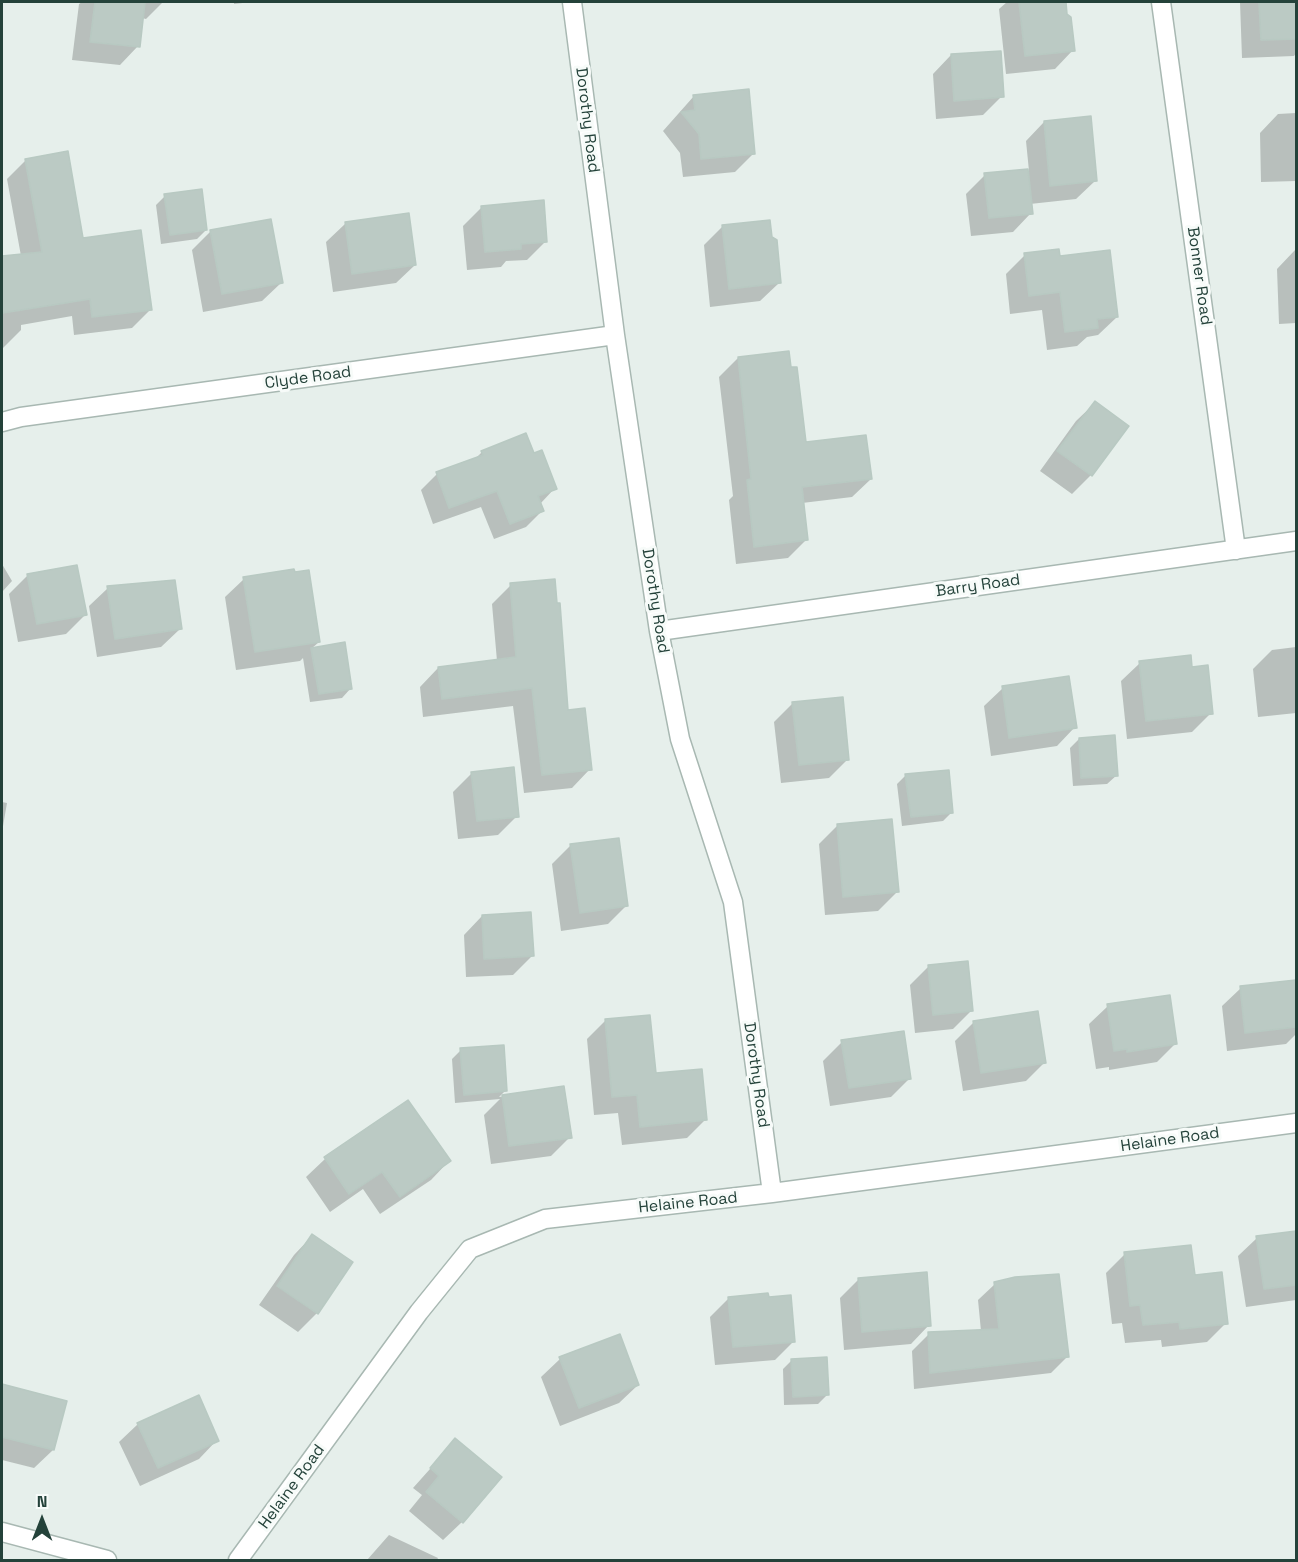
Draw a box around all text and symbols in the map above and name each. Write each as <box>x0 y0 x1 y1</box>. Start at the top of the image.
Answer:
street label: Dorothy Road <box>571 66 603 174</box>
street label: Bonner Road <box>1183 226 1215 326</box>
street label: Clyde Road <box>264 362 352 394</box>
street label: Dorothy Road <box>637 547 673 655</box>
street label: Barry Road <box>935 571 1021 601</box>
street label: Dorothy Road <box>739 1021 773 1129</box>
street label: Helaine Road <box>1119 1124 1221 1156</box>
street label: Helaine Road <box>637 1188 739 1218</box>
street label: Helaine Road <box>255 1441 329 1533</box>
north arrow <box>12 1490 72 1550</box>
text: N <box>37 1491 47 1512</box>

